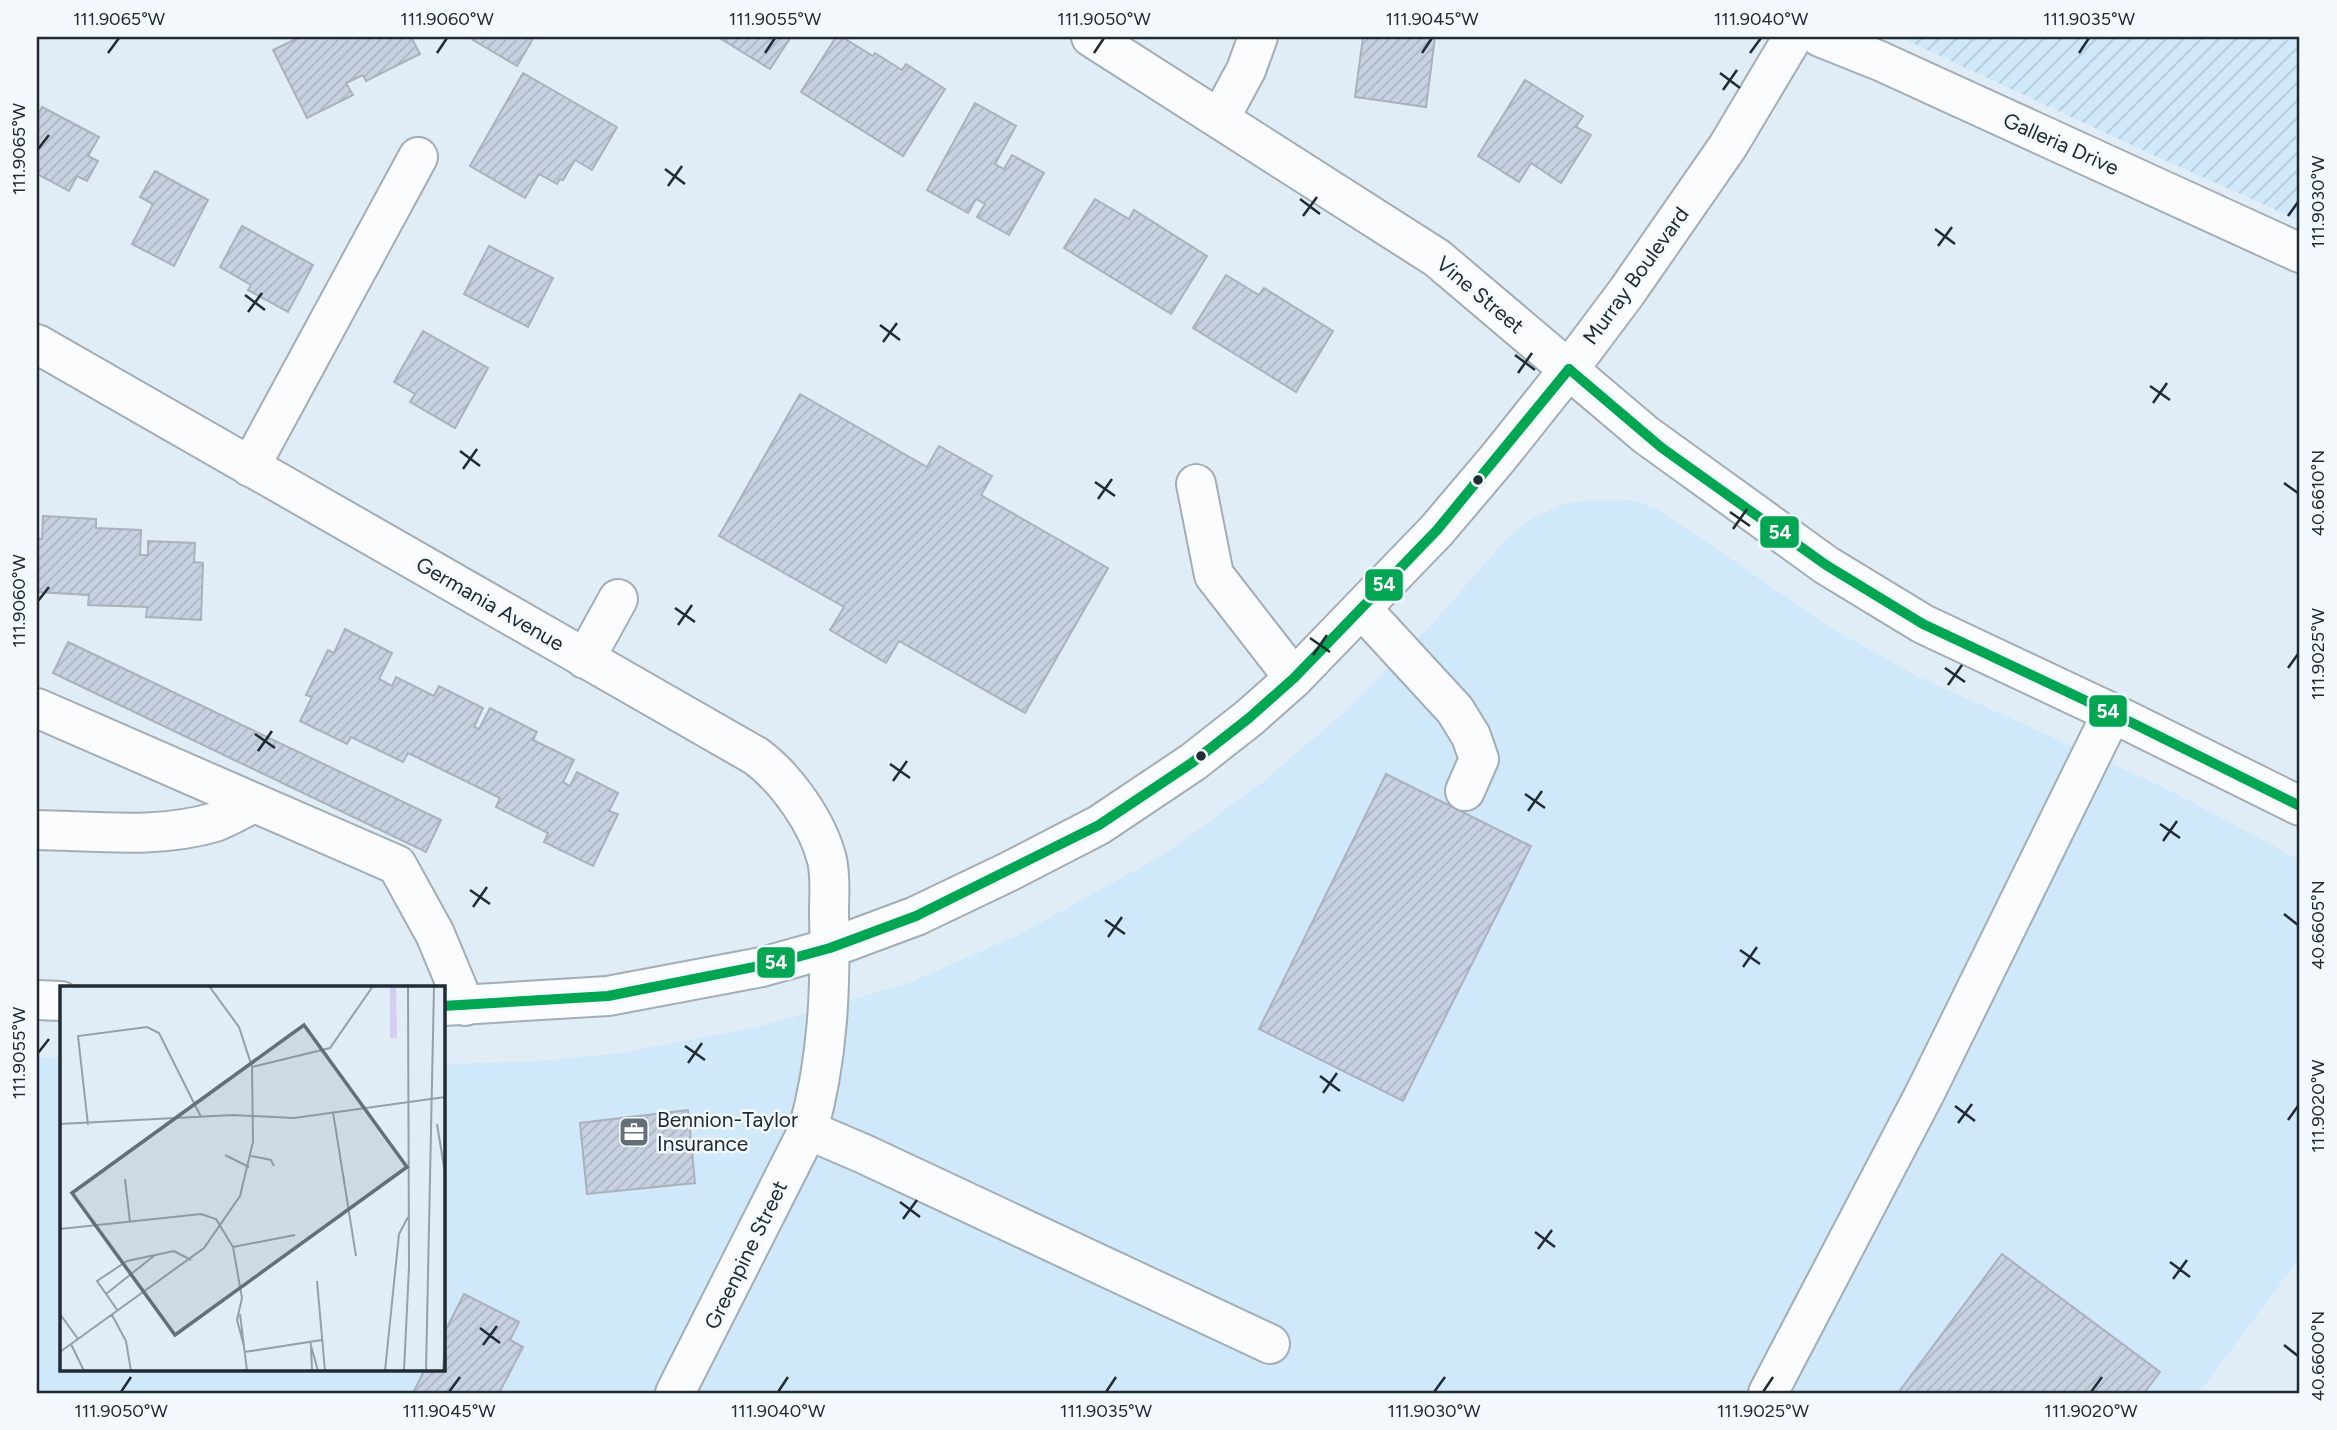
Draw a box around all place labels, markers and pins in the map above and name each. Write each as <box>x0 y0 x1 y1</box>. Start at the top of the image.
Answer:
unlabelled marker <box>1471 473 1485 487</box>
unlabelled marker <box>1194 749 1208 763</box>
place label: Bennion-Taylor Insurance <box>657 1107 798 1156</box>
office icon: Bennion-Taylor Insurance <box>617 1115 651 1149</box>

